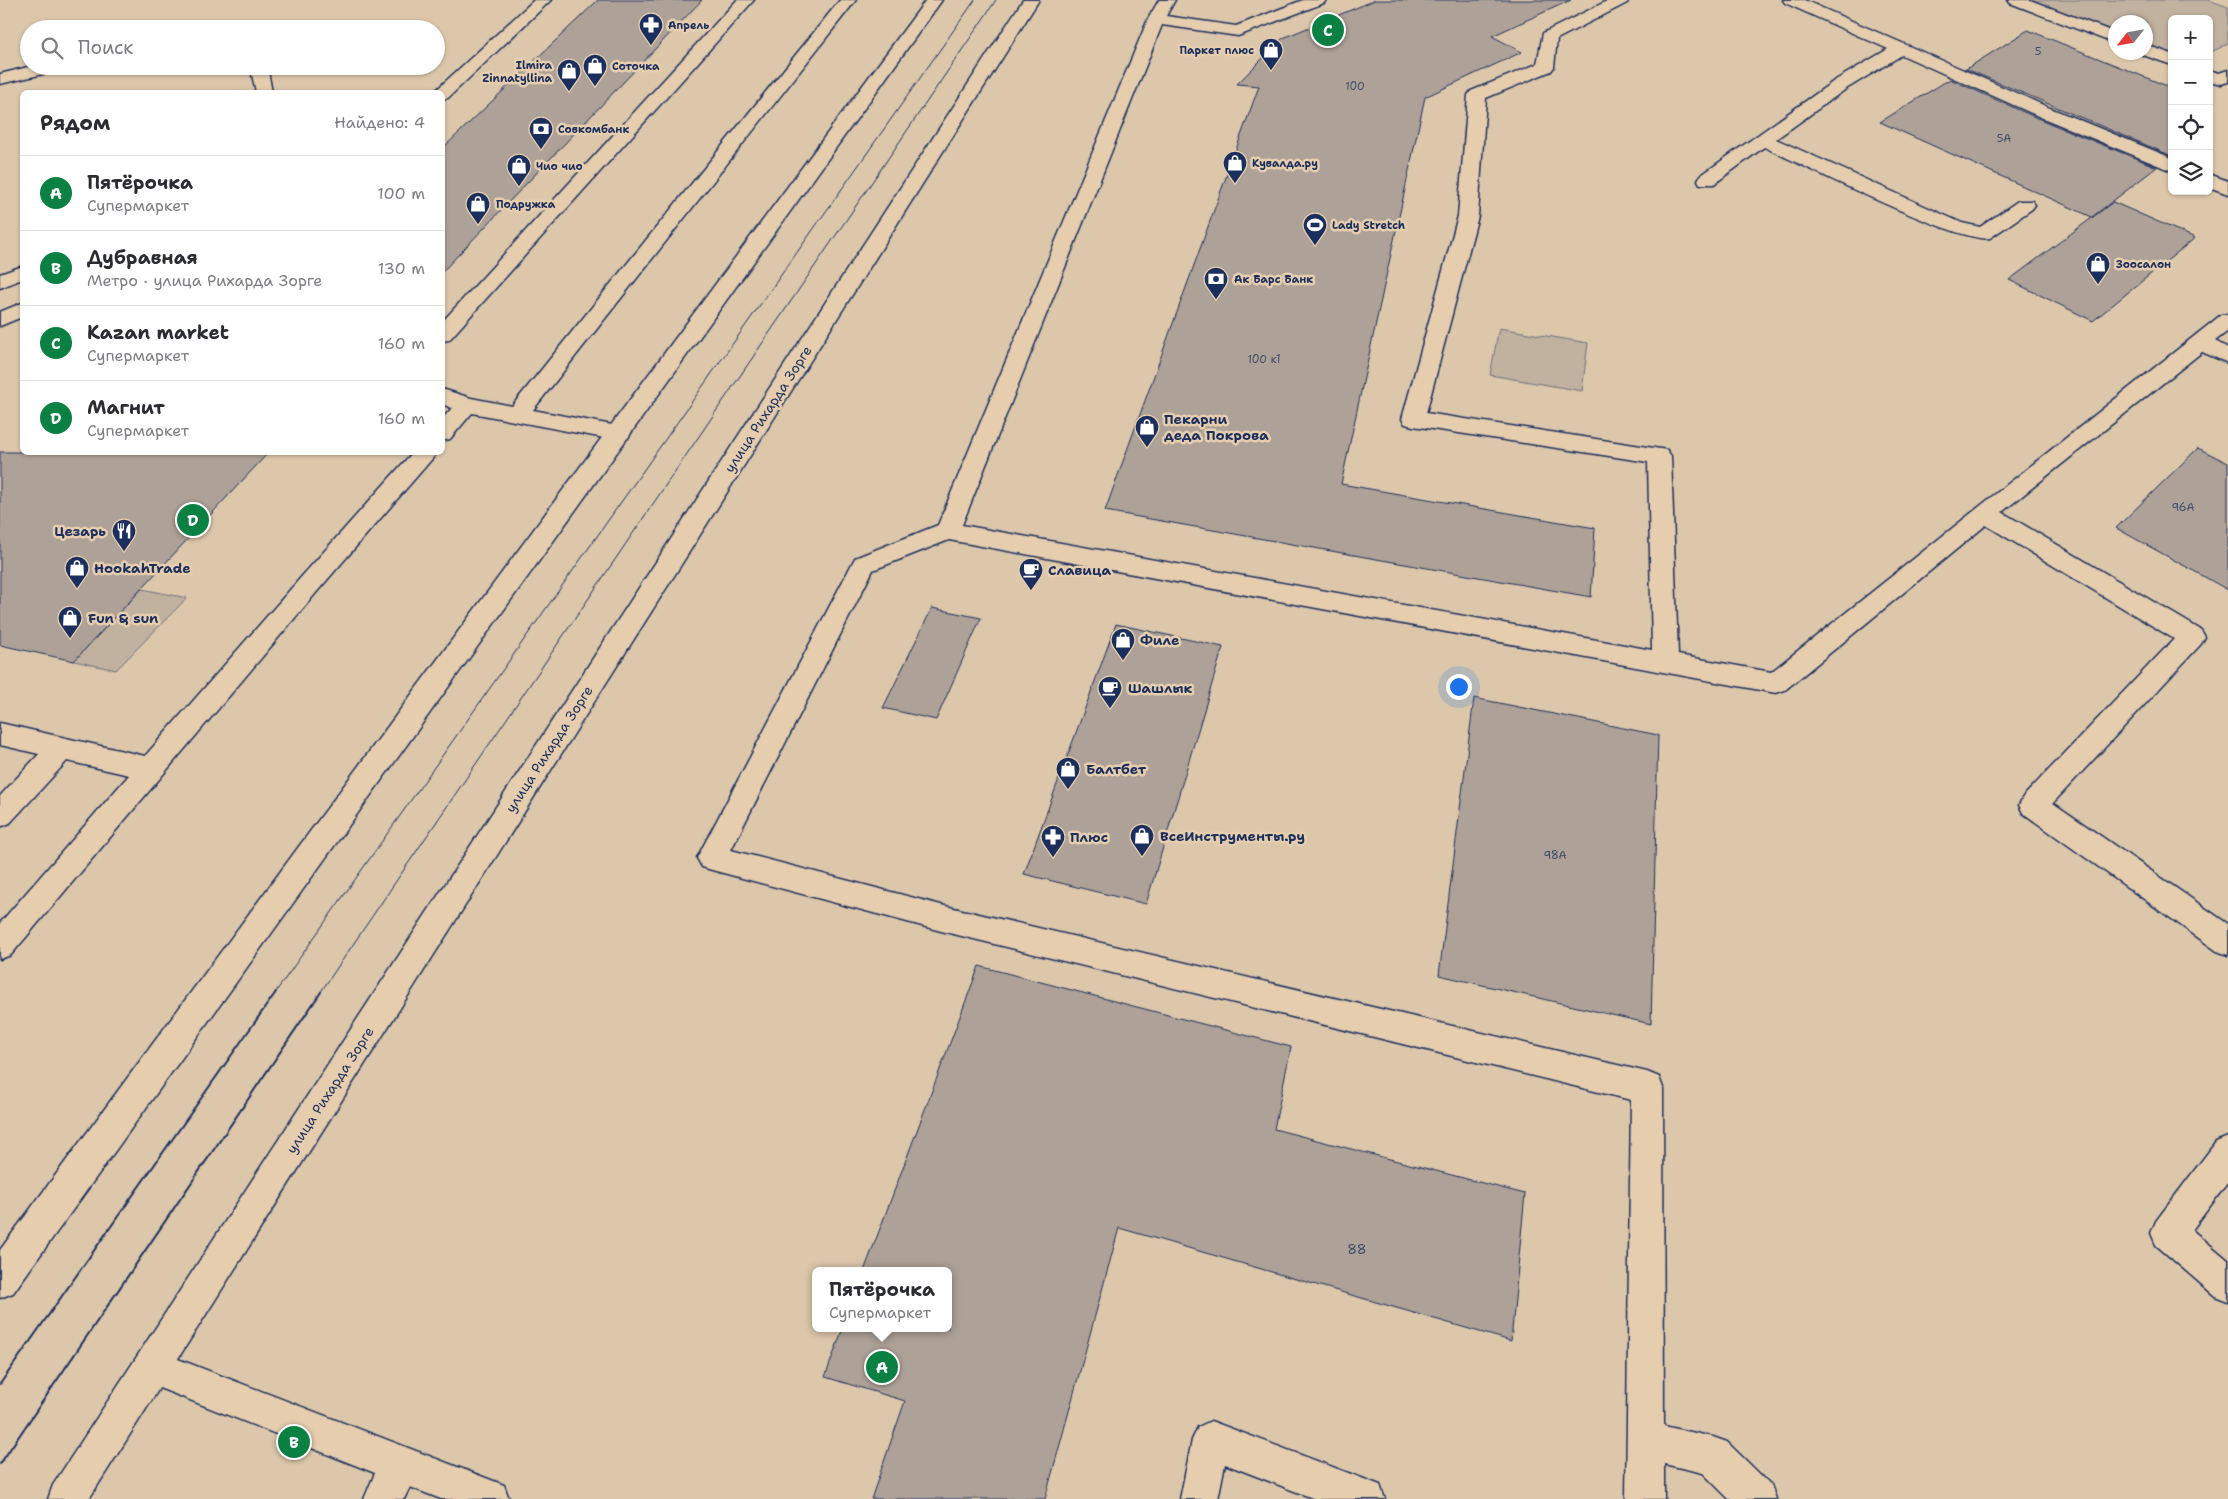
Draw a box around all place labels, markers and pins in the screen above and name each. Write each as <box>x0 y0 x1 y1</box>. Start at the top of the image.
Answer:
pin: C <box>1312 11 1344 49</box>
pharmacy icon: Апрель <box>638 12 664 46</box>
place label: Апрель <box>668 18 709 33</box>
shop icon: Паркет плюс <box>1258 37 1284 71</box>
place label: Паркет плюс <box>1179 43 1254 58</box>
shop icon: Соточка <box>582 53 608 87</box>
place label: Ilmira Zinnatyllina <box>482 58 552 86</box>
shop icon: Ilmira Zinnatyllina <box>556 58 582 92</box>
place label: Соточка <box>612 59 660 74</box>
bank icon: Совкомбанк <box>528 116 554 150</box>
place label: Совкомбанк <box>558 122 629 137</box>
shop icon: Кувалда.ру <box>1222 150 1248 184</box>
shop icon: Чио чио <box>506 153 532 187</box>
place label: Кувалда.ру <box>1252 156 1318 171</box>
place label: Чио чио <box>536 159 583 174</box>
shop icon: Подружка <box>465 191 491 225</box>
place label: Подружка <box>496 197 556 212</box>
sports icon: Lady Stretch <box>1302 212 1328 246</box>
place label: Lady Stretch <box>1332 218 1406 233</box>
shop icon: Зоосалон <box>2085 251 2111 285</box>
place label: Зоосалон <box>2116 257 2171 272</box>
bank icon: Ак Барс Банк <box>1203 266 1229 300</box>
place label: Ак Барс Банк <box>1234 272 1313 287</box>
place label: Пекарни деда Покрова <box>1164 410 1269 444</box>
shop icon: Пекарни деда Покрова <box>1134 414 1160 448</box>
pin: D <box>177 501 209 539</box>
restaurant icon: Цезарь <box>111 518 137 552</box>
place label: Цезарь <box>54 522 106 540</box>
shop icon: HookahTrade <box>64 555 90 589</box>
cafe icon: Славица <box>1018 557 1044 591</box>
place label: HookahTrade <box>94 559 191 577</box>
place label: Славица <box>1048 561 1112 579</box>
shop icon: Fun & sun <box>57 605 83 639</box>
place label: Fun & sun <box>88 609 158 627</box>
shop icon: Филе <box>1110 627 1136 661</box>
place label: Филе <box>1140 631 1179 649</box>
cafe icon: Шашлык <box>1097 675 1123 709</box>
place label: Шашлык <box>1128 679 1193 697</box>
shop icon: Балтбет <box>1055 756 1081 790</box>
place label: Балтбет <box>1086 760 1147 778</box>
shop icon: ВсеИнструменты.ру <box>1129 823 1155 857</box>
pharmacy icon: Плюс <box>1040 824 1066 858</box>
place label: ВсеИнструменты.ру <box>1160 827 1305 845</box>
place label: Плюс <box>1070 828 1108 846</box>
pin: A <box>866 1348 898 1386</box>
pin: B <box>278 1423 310 1461</box>

